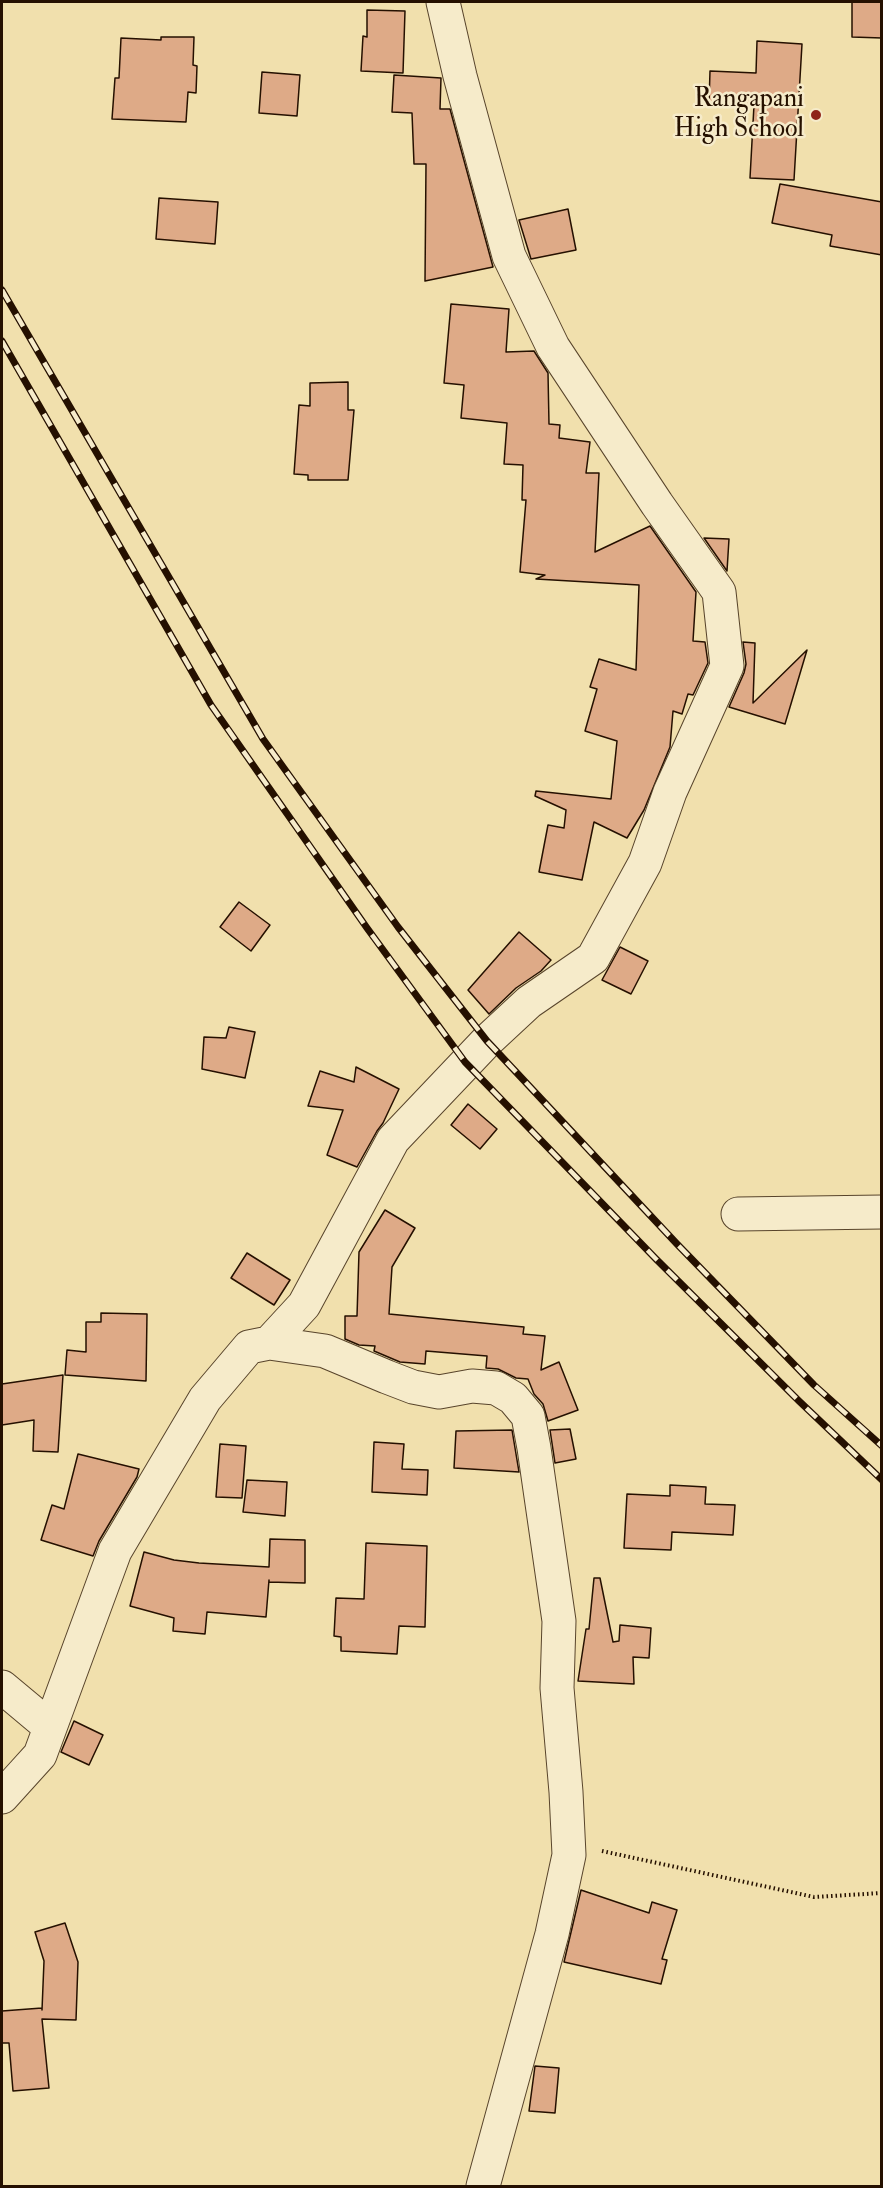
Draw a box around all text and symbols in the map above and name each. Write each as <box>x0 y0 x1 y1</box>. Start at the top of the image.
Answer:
place label: Rangapani High School <box>674 84 804 146</box>
marker: Rangapani High School <box>809 108 823 122</box>

